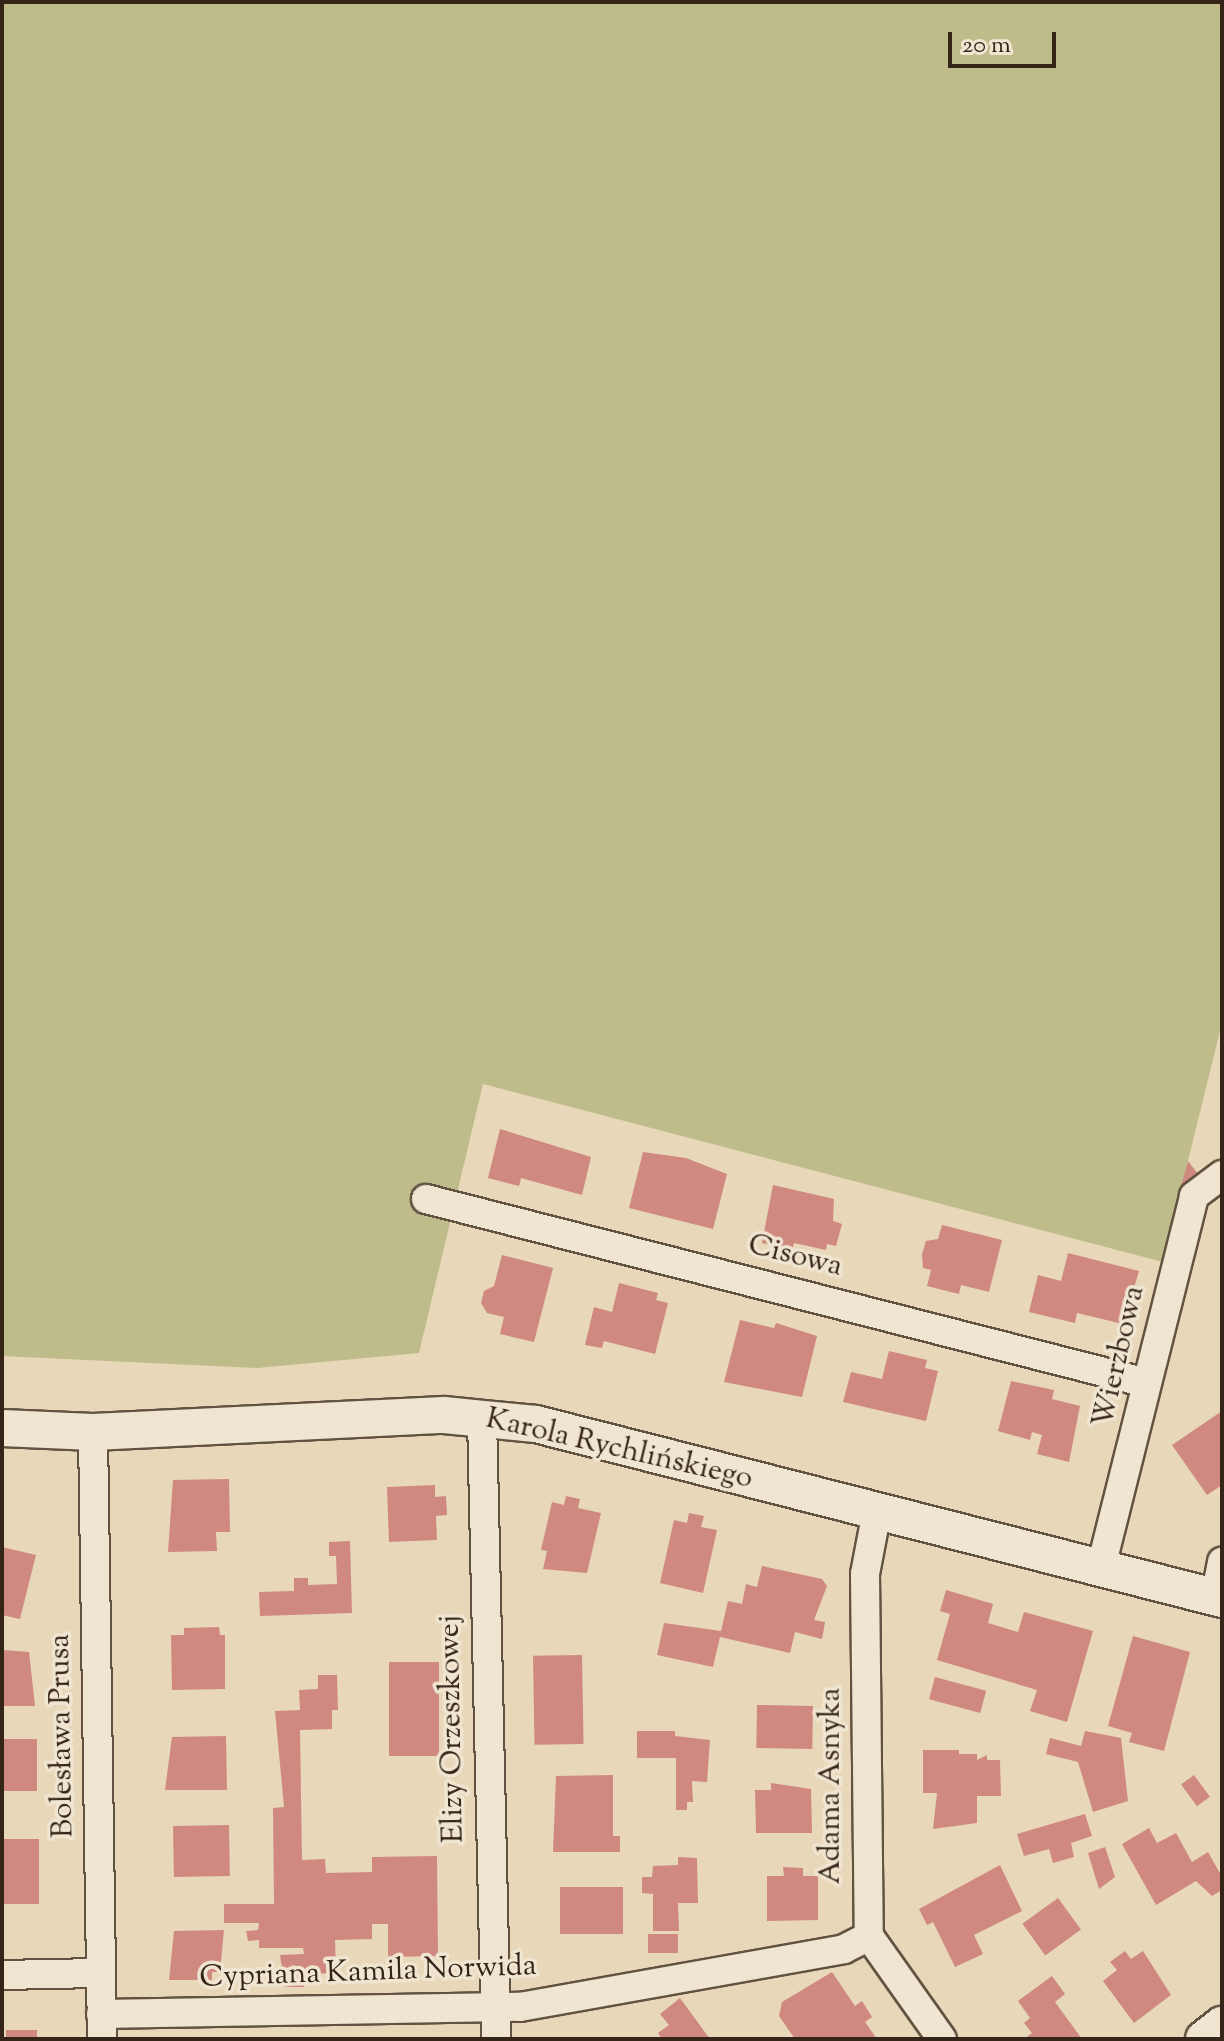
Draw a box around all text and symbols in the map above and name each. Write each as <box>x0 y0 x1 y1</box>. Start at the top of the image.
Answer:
scale bar <box>952 16 1060 66</box>
text: 20 m <box>962 29 1011 63</box>
street label: Cisowa <box>744 1228 846 1286</box>
street label: Wierzbowa <box>1086 1283 1154 1431</box>
street label: Karola Rychlińskiego <box>482 1402 756 1498</box>
street label: Elizy Orzeszkowej <box>433 1615 473 1843</box>
street label: Bolesława Prusa <box>43 1634 83 1838</box>
street label: Adama Asnyka <box>814 1688 850 1884</box>
street label: Cypriana Kamila Norwida <box>199 1949 537 1997</box>

